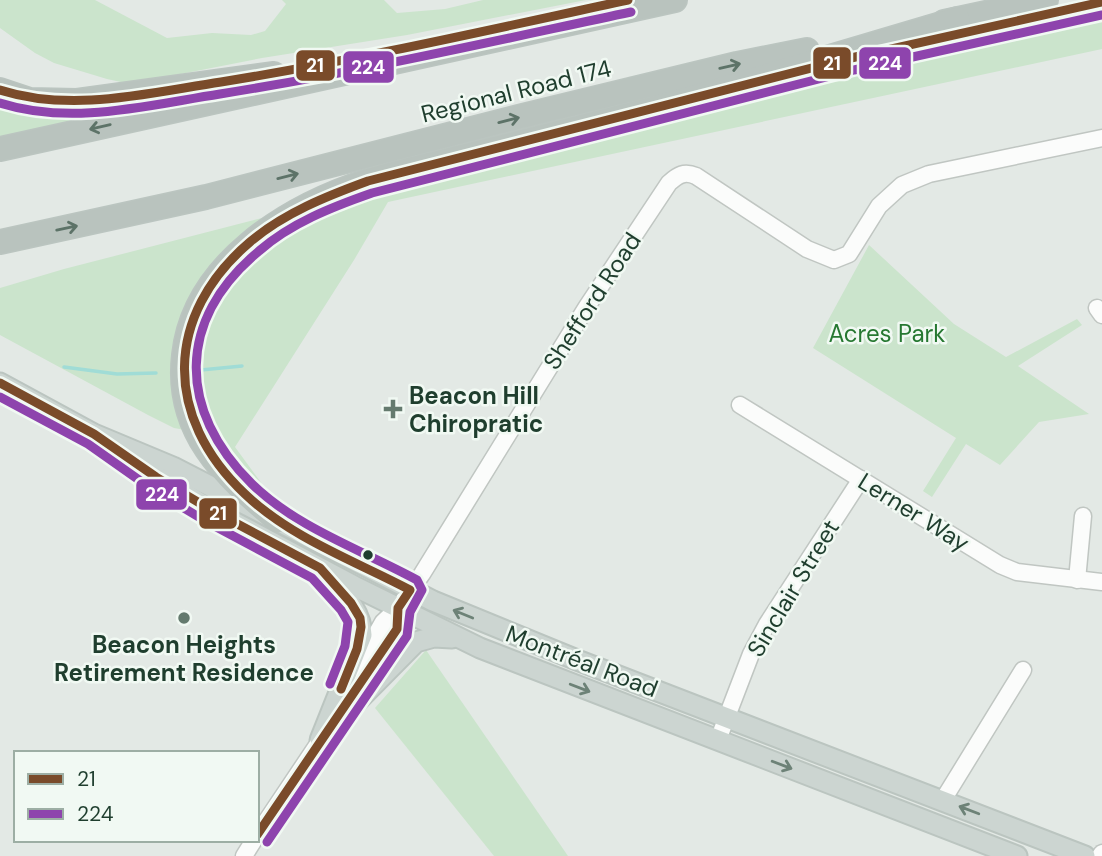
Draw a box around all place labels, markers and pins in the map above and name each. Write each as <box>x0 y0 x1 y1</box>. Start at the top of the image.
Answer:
place label: Beacon Hill Chiropratic <box>409 380 543 439</box>
marker: Beacon Hill Chiropratic <box>383 399 403 419</box>
unlabelled marker <box>361 548 375 562</box>
marker: Beacon Heights Retirement Residence <box>176 610 192 626</box>
place label: Beacon Heights Retirement Residence <box>54 629 314 688</box>

